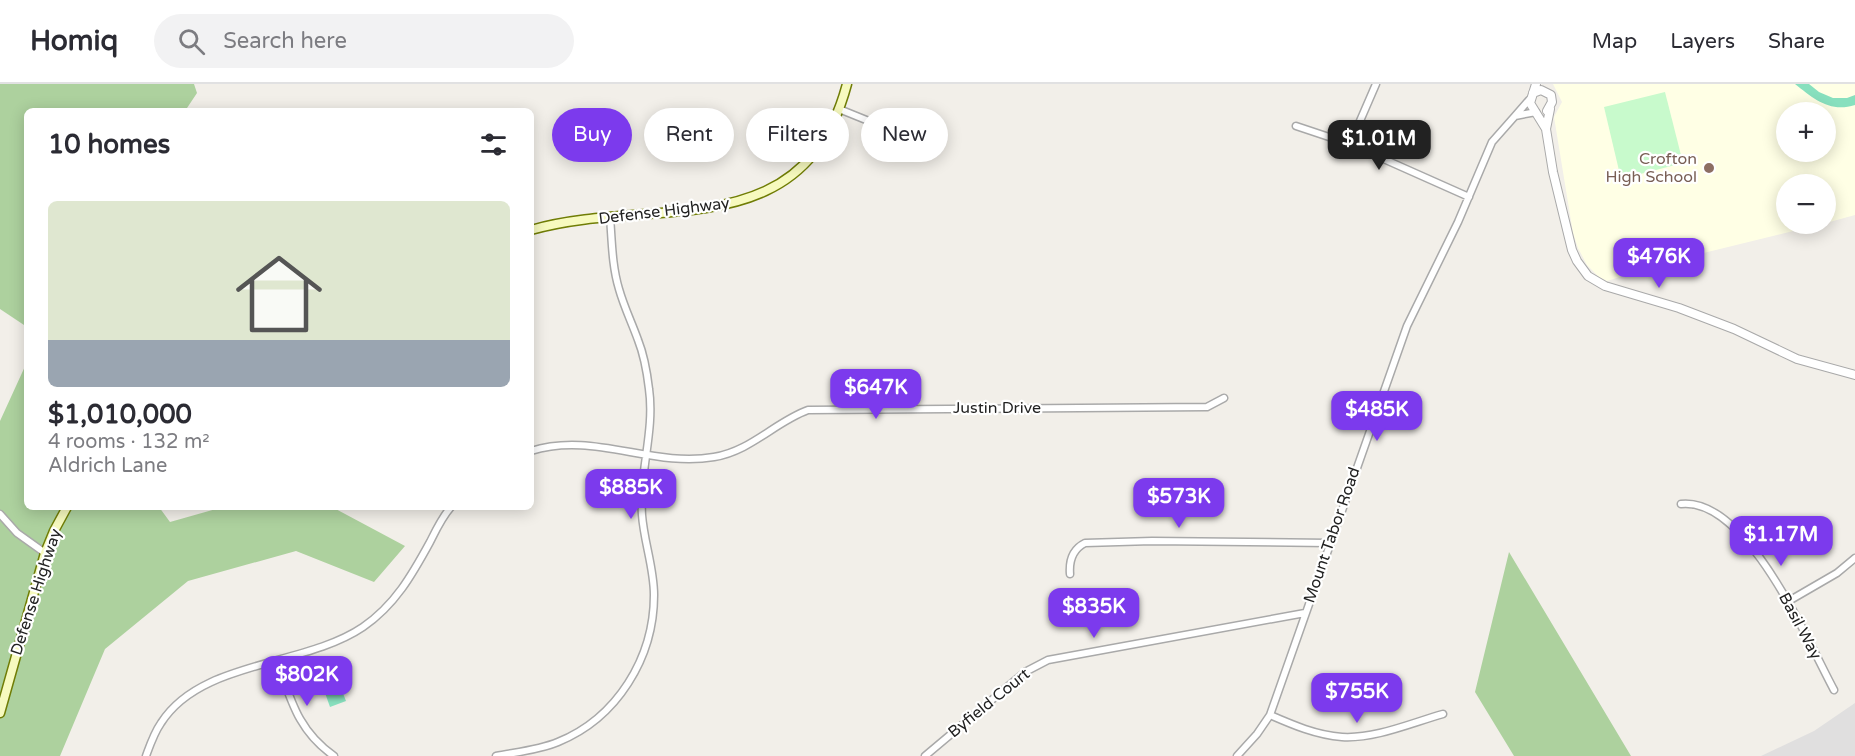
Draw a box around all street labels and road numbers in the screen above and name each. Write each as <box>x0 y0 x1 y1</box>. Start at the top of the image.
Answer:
street label: Defense Highway <box>597 193 731 229</box>
street label: Justin Drive <box>953 398 1041 418</box>
street label: Mount Tabor Road <box>1299 464 1365 606</box>
street label: Defense Highway <box>6 526 66 658</box>
street label: Basil Way <box>1774 589 1826 663</box>
street label: Byfield Court <box>944 664 1034 742</box>

